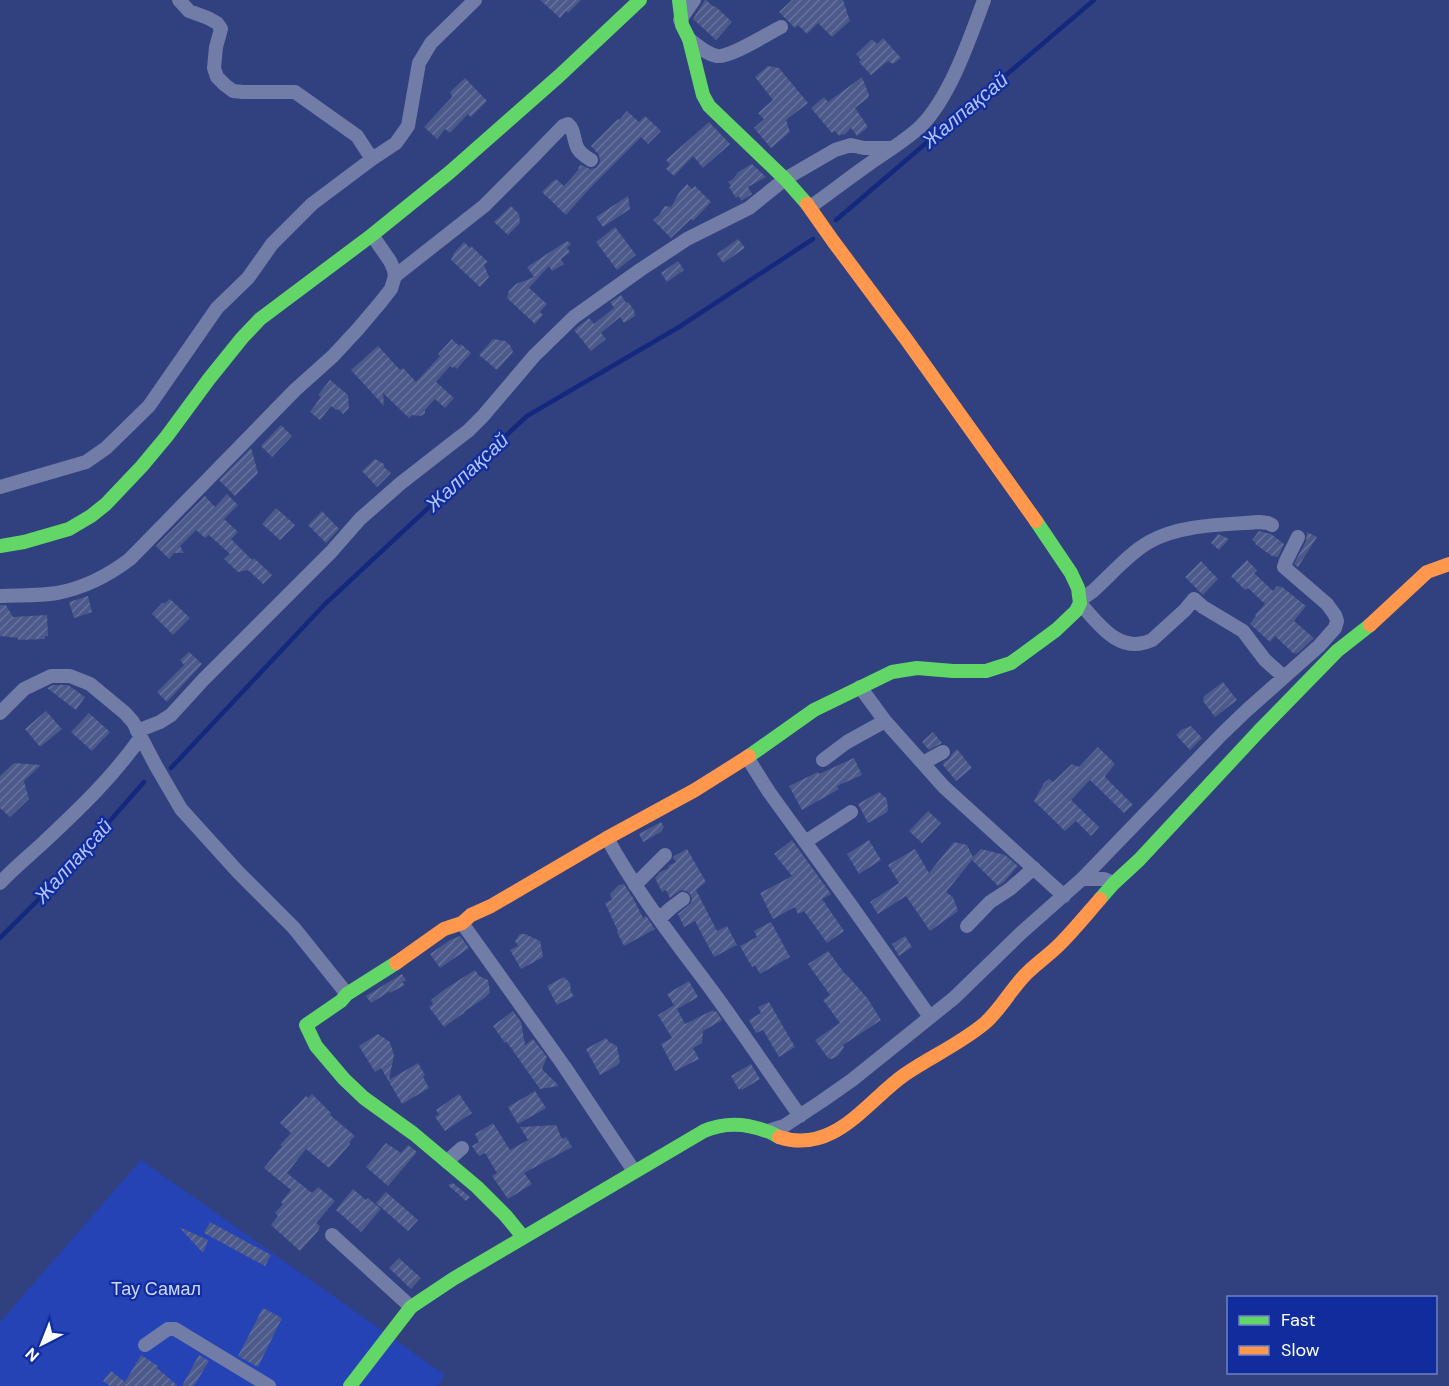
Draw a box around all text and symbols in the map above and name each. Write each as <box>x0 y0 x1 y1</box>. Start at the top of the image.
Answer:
water label: Жалпақсай <box>916 67 1013 154</box>
water label: Жалпақсай <box>419 427 514 518</box>
water label: Жалпақсай <box>28 814 118 909</box>
park label: Тау Самал <box>111 1277 201 1301</box>
legend <box>1227 1296 1437 1374</box>
text: Fast <box>1281 1308 1316 1332</box>
north arrow <box>12 1314 72 1374</box>
text: Slow <box>1281 1338 1320 1362</box>
text: N <box>21 1343 44 1366</box>

